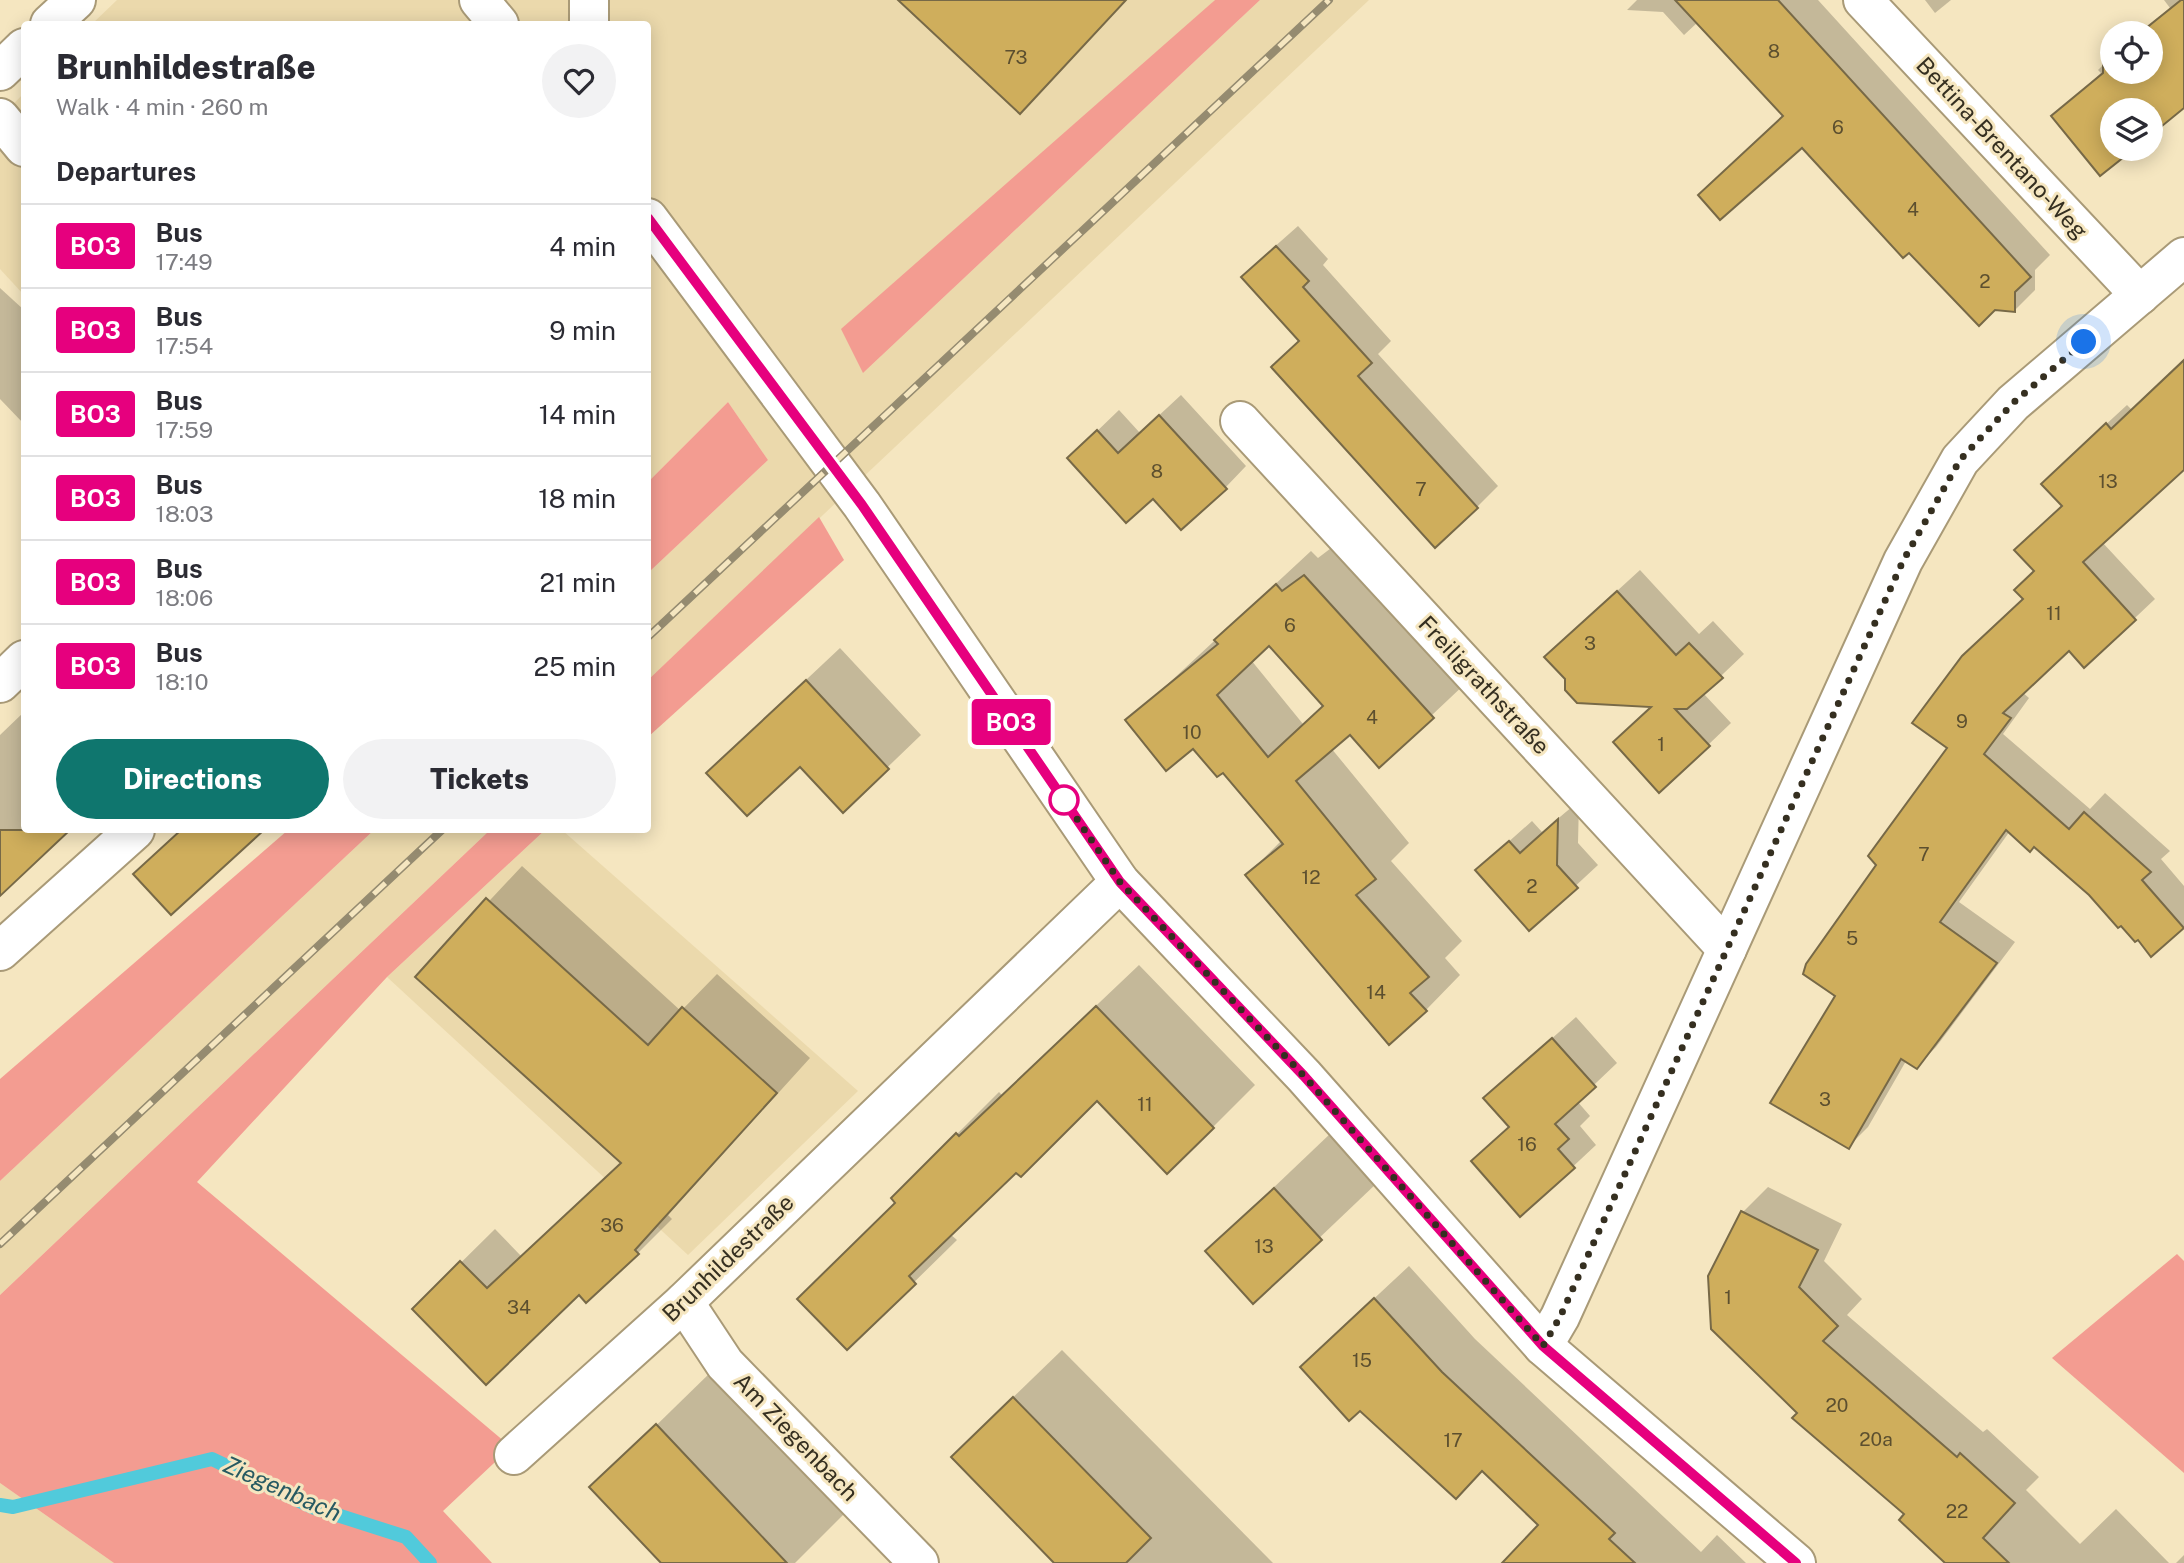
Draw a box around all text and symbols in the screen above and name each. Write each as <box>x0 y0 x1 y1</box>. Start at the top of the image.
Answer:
map controls <box>2100 21 2163 161</box>
button: locate <box>2100 21 2163 84</box>
house number: 8 <box>1768 40 1780 62</box>
button: heart <box>542 44 616 118</box>
house number: 73 <box>1004 46 1028 68</box>
text: Brunhildestraße <box>56 48 316 86</box>
street label: Bettina-Brentano-Weg <box>1911 51 2094 244</box>
text: Walk · 4 min · 260 m <box>56 93 269 120</box>
button: layers <box>2100 98 2163 161</box>
house number: 6 <box>1832 116 1844 138</box>
text: Departures <box>56 156 196 187</box>
house number: 4 <box>1907 198 1919 220</box>
text: Bus <box>156 217 203 248</box>
text: 4 min <box>549 231 616 262</box>
text: BO3 <box>70 232 121 260</box>
text: 17:49 <box>156 248 213 275</box>
house number: 2 <box>1979 270 1991 292</box>
text: Bus <box>156 301 203 332</box>
text: 9 min <box>549 315 616 346</box>
text: BO3 <box>70 316 121 344</box>
your location <box>2066 324 2101 359</box>
text: 17:54 <box>156 332 213 359</box>
text: Bus <box>156 385 203 416</box>
text: 14 min <box>539 399 616 430</box>
text: BO3 <box>70 400 121 428</box>
text: 17:59 <box>156 416 213 443</box>
house number: 8 <box>1151 460 1163 482</box>
text: Bus <box>156 469 203 500</box>
house number: 13 <box>2098 470 2118 492</box>
house number: 7 <box>1415 478 1427 500</box>
text: 18 min <box>538 483 616 514</box>
text: BO3 <box>70 484 121 512</box>
text: 18:03 <box>156 500 213 527</box>
text: Bus <box>156 553 203 584</box>
text: 21 min <box>540 567 616 598</box>
text: BO3 <box>70 568 121 596</box>
text: 18:06 <box>156 584 213 611</box>
house number: 11 <box>2046 602 2062 624</box>
street label: Freiligrathstraße <box>1413 610 1555 759</box>
house number: 6 <box>1284 614 1296 636</box>
house number: 3 <box>1584 632 1596 654</box>
text: Bus <box>156 637 203 668</box>
text: 25 min <box>533 651 616 682</box>
text: BO3 <box>70 652 121 680</box>
text: 18:10 <box>156 668 209 695</box>
line badge: BO3 <box>971 699 1051 745</box>
house number: 4 <box>1366 706 1378 728</box>
text: BO3 <box>986 708 1036 736</box>
house number: 9 <box>1956 710 1968 732</box>
house number: 10 <box>1182 721 1202 743</box>
house number: 1 <box>1657 733 1665 755</box>
button: Directions <box>56 739 329 819</box>
button: Tickets <box>343 739 616 819</box>
unlabelled marker <box>1049 785 1079 815</box>
house number: 7 <box>1918 843 1930 865</box>
house number: 12 <box>1301 866 1321 888</box>
house number: 2 <box>1526 875 1538 897</box>
house number: 5 <box>1846 927 1858 949</box>
house number: 14 <box>1366 981 1386 1003</box>
house number: 3 <box>1819 1088 1831 1110</box>
house number: 11 <box>1137 1093 1153 1115</box>
house number: 16 <box>1517 1133 1537 1155</box>
street label: Brunhildestraße <box>657 1188 799 1327</box>
house number: 36 <box>600 1214 624 1236</box>
house number: 13 <box>1254 1235 1274 1257</box>
house number: 1 <box>1724 1286 1732 1308</box>
house number: 34 <box>507 1296 531 1318</box>
house number: 15 <box>1352 1349 1372 1371</box>
street label: Am Ziegenbach <box>729 1367 864 1506</box>
house number: 20 <box>1826 1394 1848 1416</box>
house number: 20a <box>1859 1428 1893 1450</box>
house number: 17 <box>1443 1429 1463 1451</box>
water label: Ziegenbach <box>219 1450 346 1526</box>
house number: 22 <box>1946 1500 1968 1522</box>

